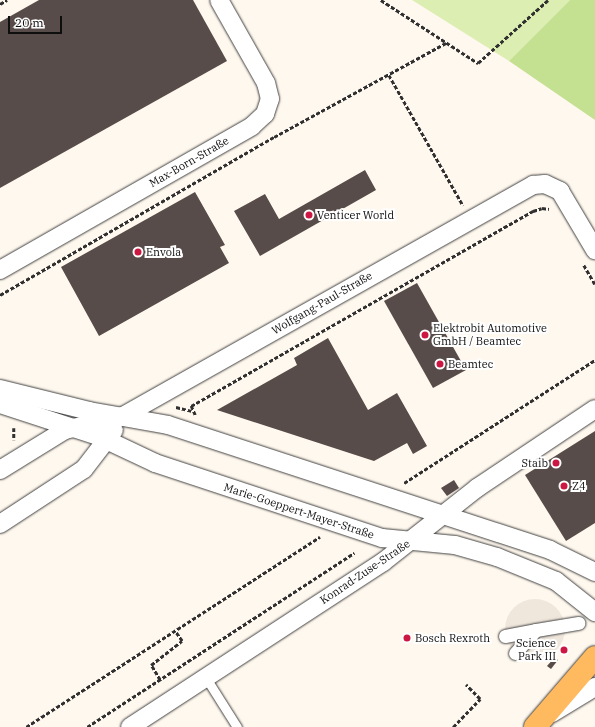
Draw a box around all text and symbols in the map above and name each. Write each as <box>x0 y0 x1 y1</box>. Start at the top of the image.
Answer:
scale bar <box>10 8 64 34</box>
text: 20 m <box>15 15 44 30</box>
street label: Max-Born-Straße <box>147 134 231 190</box>
place label: Venticer World <box>317 208 394 222</box>
marker: Venticer World <box>304 210 314 220</box>
place label: Envola <box>146 245 181 259</box>
marker: Envola <box>133 247 143 257</box>
street label: Wolfgang-Paul-Straße <box>269 269 375 337</box>
place label: Elektrobit Automotive GmbH / Beamtec <box>433 322 547 348</box>
marker: Elektrobit Automotive GmbH / Beamtec <box>420 330 430 340</box>
place label: Beamtec <box>448 357 493 371</box>
marker: Beamtec <box>435 359 445 369</box>
place label: Staib <box>522 456 548 470</box>
marker: Staib <box>551 458 561 468</box>
place label: Z4 <box>572 479 586 493</box>
street label: Marie-Goeppert-Mayer-Straße <box>222 480 376 542</box>
marker: Z4 <box>559 481 569 491</box>
street label: Konrad-Zuse-Straße <box>318 537 412 607</box>
place label: Bosch Rexroth <box>415 631 490 645</box>
marker: Bosch Rexroth <box>402 633 412 643</box>
place label: Science Park III <box>516 637 556 663</box>
marker: Science Park III <box>559 645 569 655</box>

